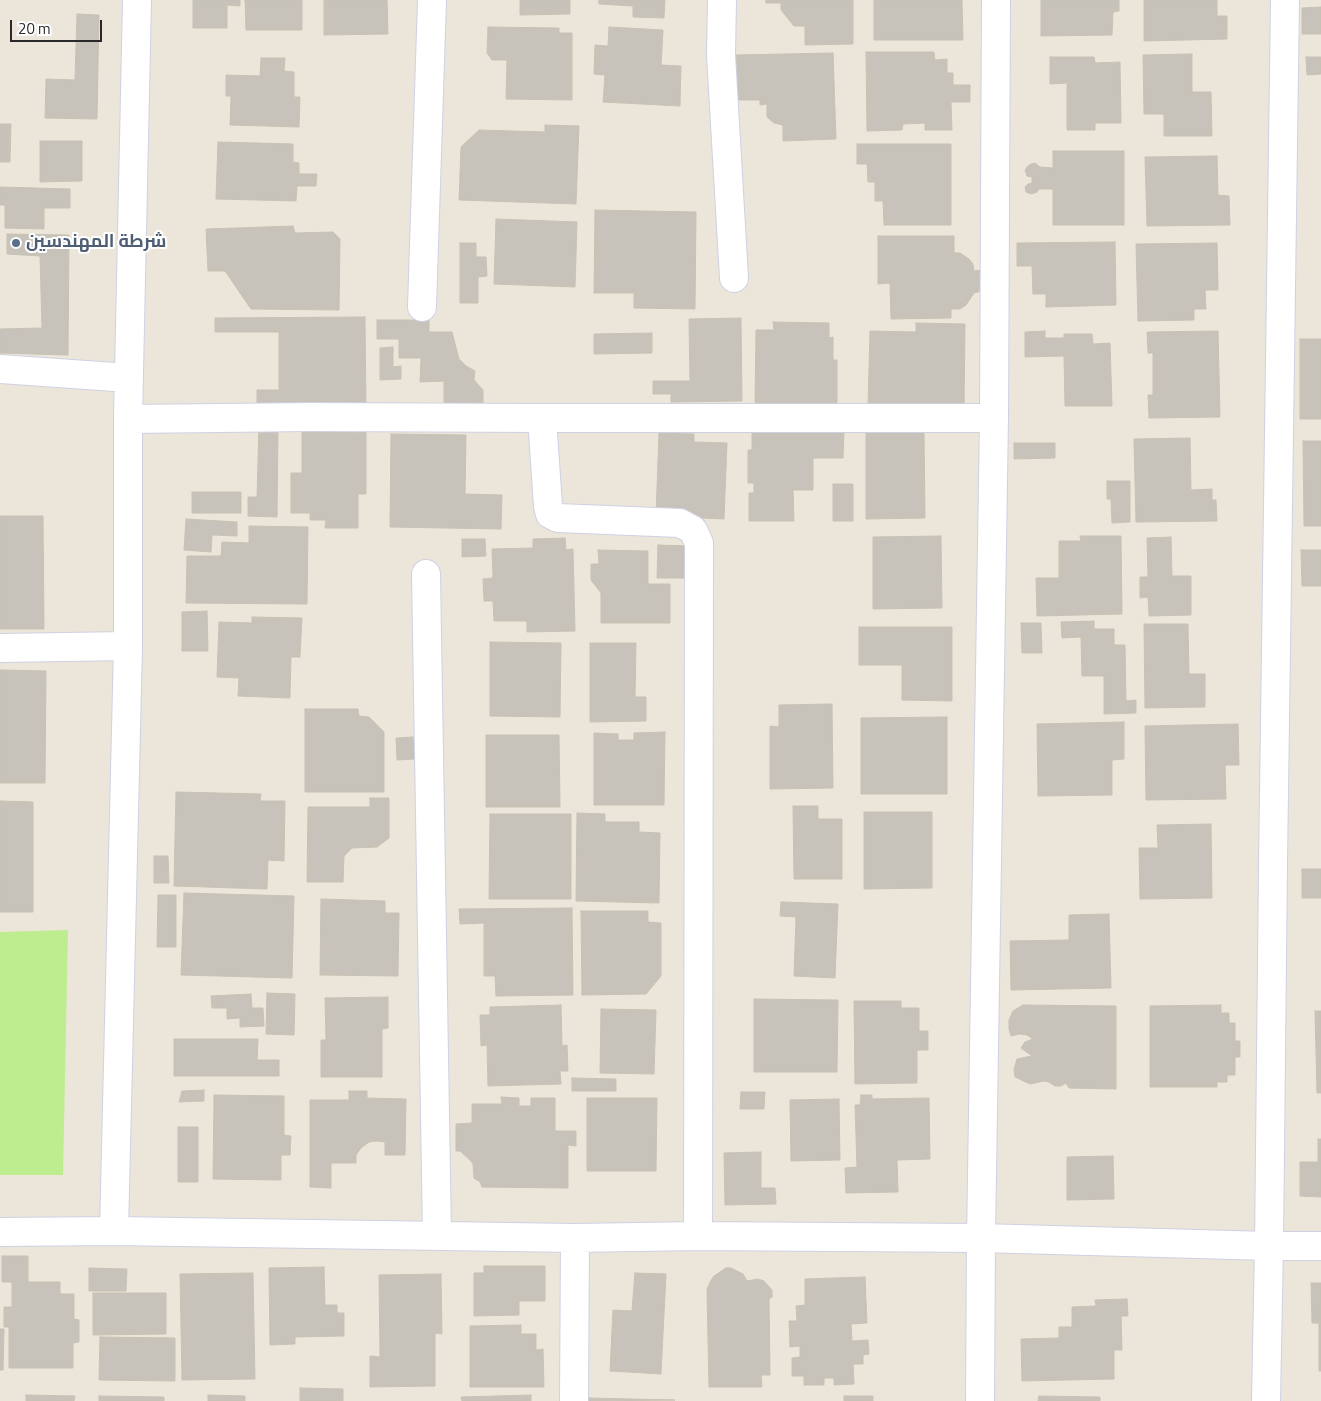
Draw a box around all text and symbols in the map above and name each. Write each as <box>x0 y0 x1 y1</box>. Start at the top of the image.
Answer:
scale bar <box>12 10 105 42</box>
text: 20 m <box>18 17 51 40</box>
place label: شرطة المهندسين <box>26 232 166 254</box>
marker: شرطة المهندسين <box>10 237 22 249</box>

